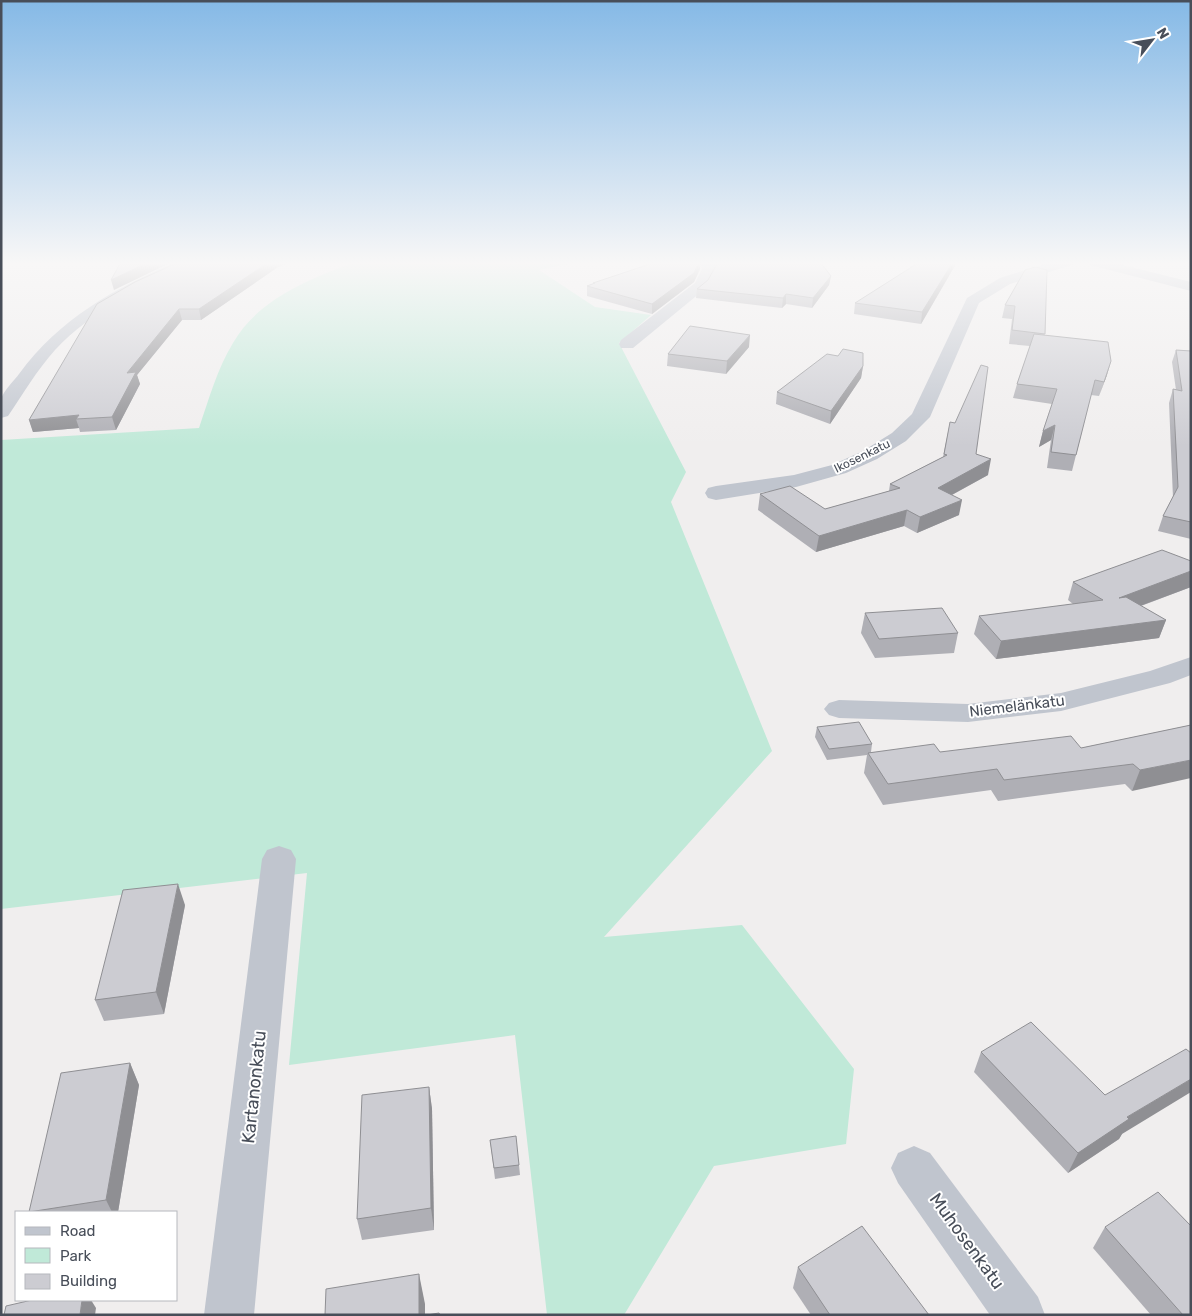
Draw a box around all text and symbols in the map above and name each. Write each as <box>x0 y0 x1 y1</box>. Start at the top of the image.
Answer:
north arrow <box>1127 15 1177 65</box>
text: N <box>1153 25 1173 42</box>
street label: Ikosenkatu <box>832 436 892 476</box>
street label: Niemelänkatu <box>968 691 1066 721</box>
street label: Kartanonkatu <box>237 1029 271 1145</box>
street label: Muhosenkatu <box>925 1189 1009 1293</box>
legend <box>15 1211 178 1301</box>
text: Road <box>60 1222 96 1240</box>
text: Park <box>60 1247 91 1265</box>
text: Building <box>60 1272 117 1290</box>

